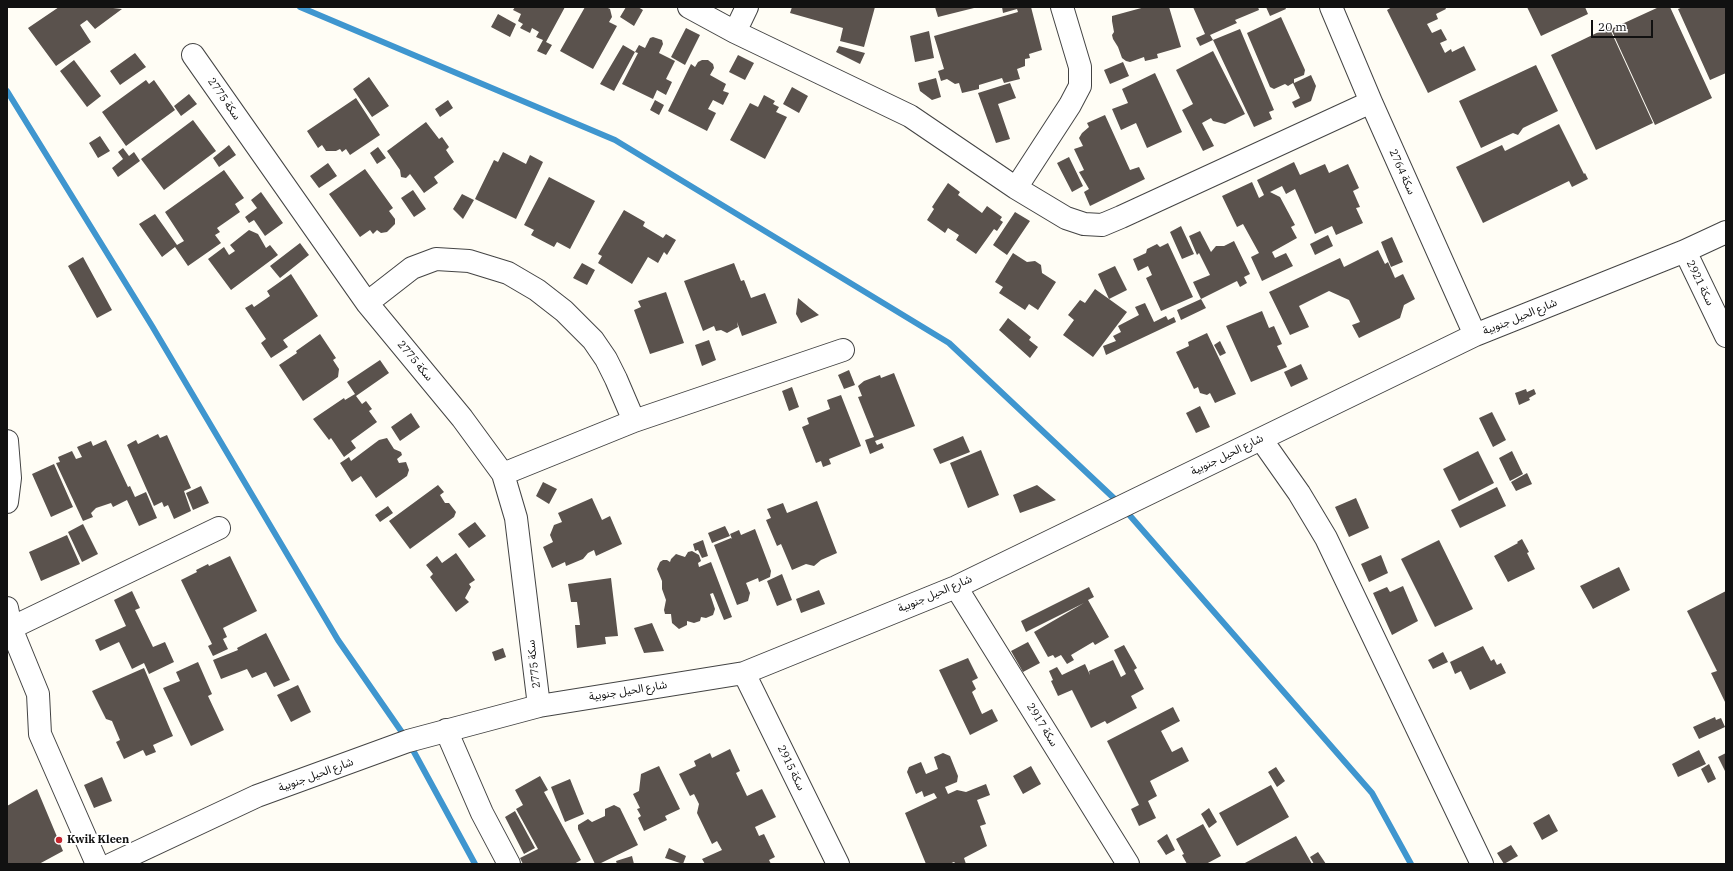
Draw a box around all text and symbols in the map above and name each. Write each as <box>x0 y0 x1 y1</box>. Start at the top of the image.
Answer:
scale bar <box>1593 12 1655 38</box>
text: 20 m <box>1598 19 1627 34</box>
street label: سكة 2775 <box>205 75 243 123</box>
street label: سكة 2764 <box>1386 147 1418 197</box>
street label: سكة 2921 <box>1683 258 1717 308</box>
street label: شارع الحيل جنوبية <box>1481 296 1559 338</box>
street label: سكة 2775 <box>394 338 436 384</box>
street label: شارع الحيل جنوبية <box>1189 432 1265 478</box>
street label: شارع الحيل جنوبية <box>896 572 974 616</box>
street label: سكة 2775 <box>524 639 544 689</box>
street label: شارع الحيل جنوبية <box>588 678 668 704</box>
street label: سكة 2917 <box>1024 701 1060 749</box>
street label: سكة 2915 <box>774 743 808 793</box>
street label: شارع الحيل جنوبية <box>277 755 355 795</box>
place label: Kwik Kleen <box>67 833 129 847</box>
marker: Kwik Kleen <box>54 835 64 845</box>

